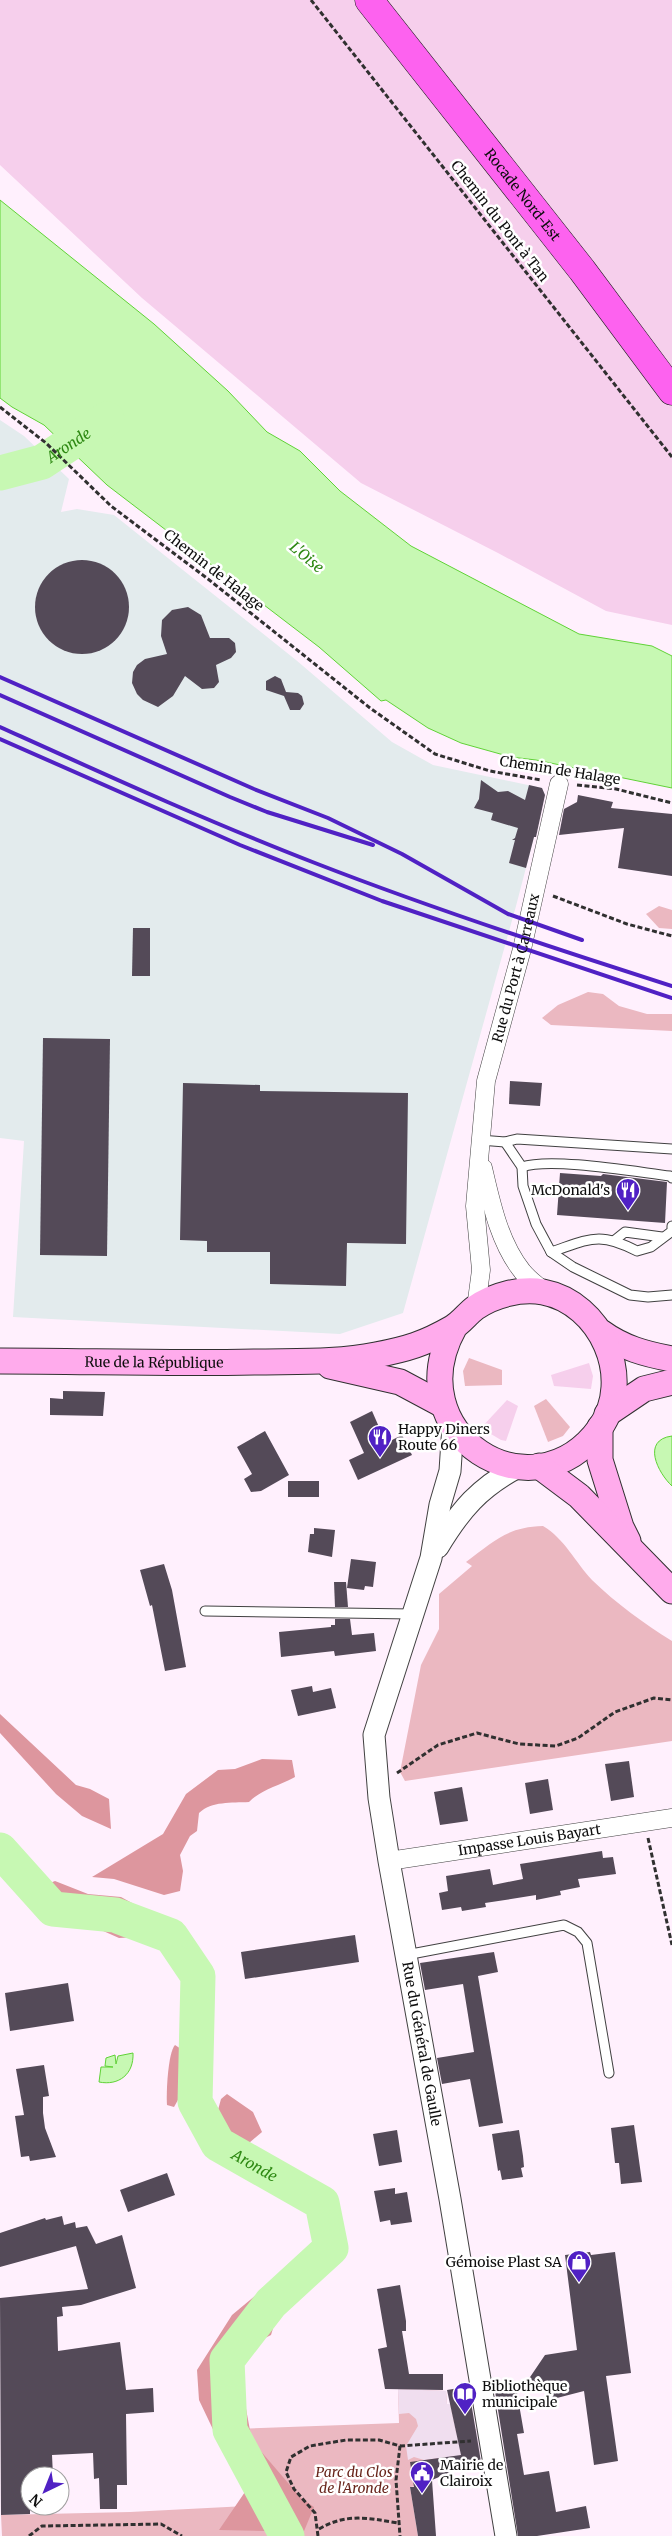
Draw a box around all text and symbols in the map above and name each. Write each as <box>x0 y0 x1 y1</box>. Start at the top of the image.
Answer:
street label: Rocade Nord-Est <box>481 145 565 245</box>
street label: Chemin du Pont à Tan <box>447 157 553 285</box>
water label: Aronde <box>42 423 94 467</box>
street label: Chemin de Halage <box>160 525 268 615</box>
water label: L'Oise <box>286 537 328 577</box>
street label: Chemin de Halage <box>498 752 622 788</box>
street label: Rue du Port à Carreaux <box>488 891 543 1044</box>
restaurant icon: McDonald's <box>615 1177 641 1211</box>
place label: McDonald's <box>531 1181 610 1199</box>
street label: Rue de la République <box>84 1353 224 1372</box>
place label: Happy Diners Route 66 <box>398 1420 490 1454</box>
restaurant icon: Happy Diners Route 66 <box>367 1424 393 1458</box>
street label: Impasse Louis Bayart <box>457 1820 603 1859</box>
street label: Rue du Général de Gaulle <box>398 1960 446 2127</box>
water label: Aronde <box>228 2144 281 2186</box>
shop icon: Gémoise Plast SA <box>566 2249 592 2283</box>
place label: Gémoise Plast SA <box>446 2253 562 2271</box>
place label: Bibliothèque municipale <box>482 2377 567 2411</box>
library icon: Bibliothèque municipale <box>452 2381 478 2415</box>
place label: Mairie de Clairoix <box>440 2456 503 2490</box>
public building icon: Mairie de Clairoix <box>409 2460 435 2494</box>
park label: Parc du Clos de l'Aronde <box>315 2463 393 2497</box>
north arrow <box>20 2466 70 2516</box>
text: N <box>26 2490 46 2511</box>

